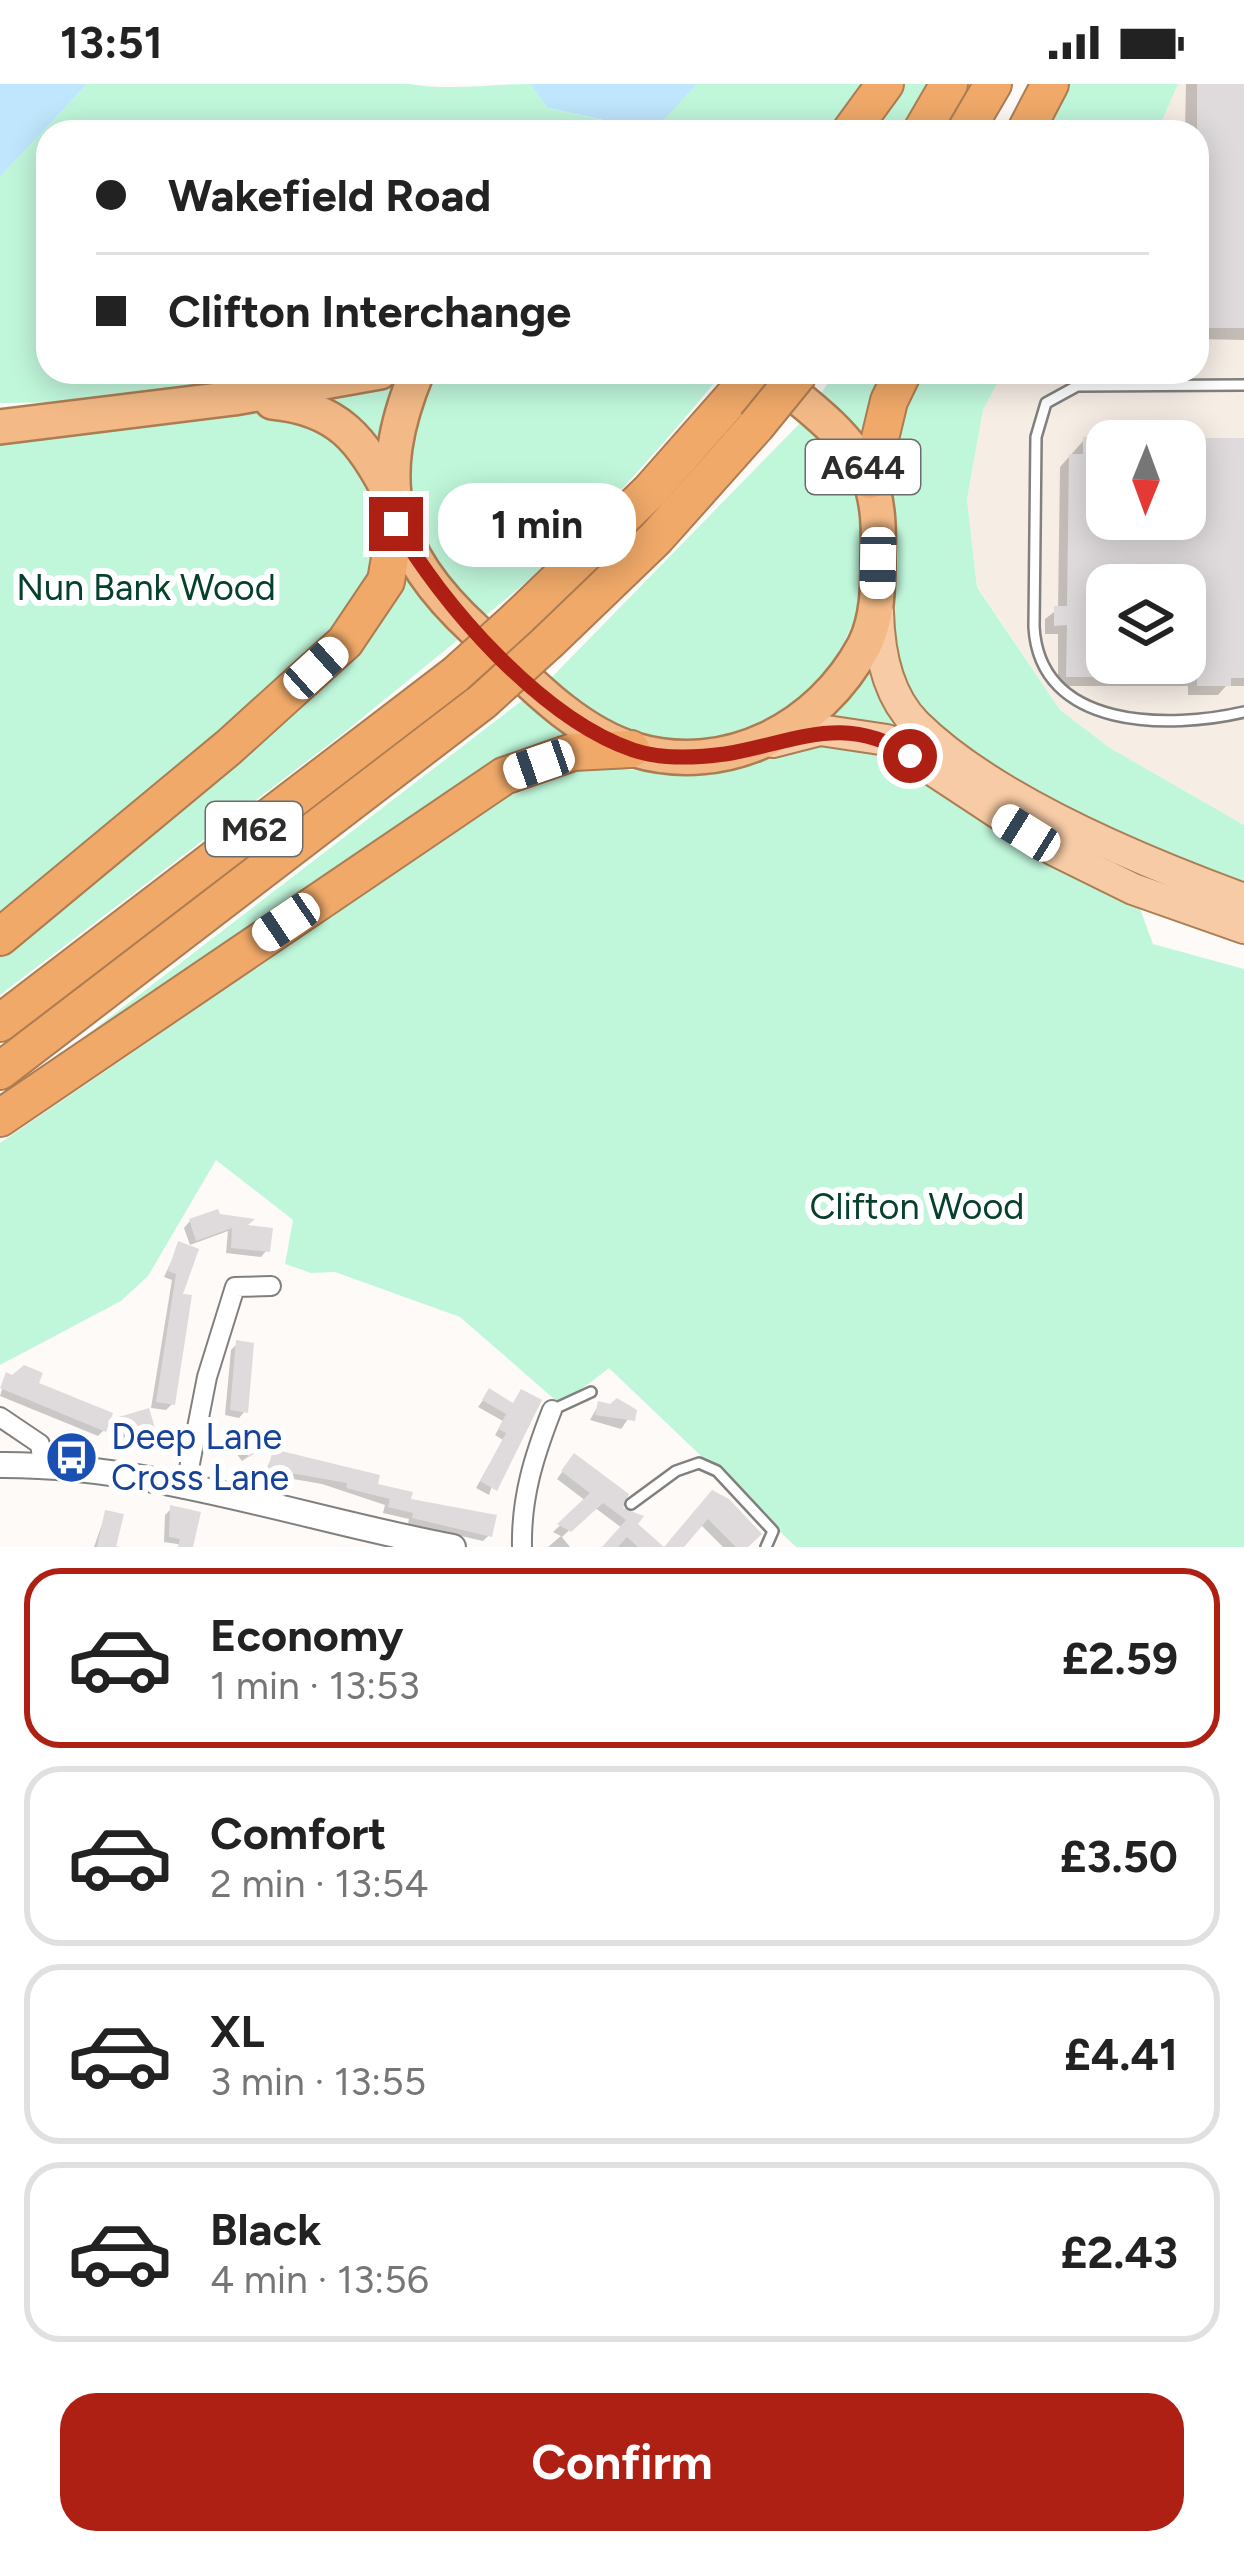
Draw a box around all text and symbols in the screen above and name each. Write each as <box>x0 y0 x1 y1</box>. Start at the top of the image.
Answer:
text: 13:51 <box>60 15 163 69</box>
text: Wakefield Road <box>168 168 491 222</box>
text: Clifton Interchange <box>168 284 571 338</box>
north arrow <box>1086 420 1206 540</box>
map controls <box>1086 420 1206 684</box>
road number: A644 <box>806 440 920 494</box>
callout: 1 min <box>438 482 636 566</box>
route end <box>369 497 423 551</box>
text: 1 min <box>491 501 583 548</box>
car <box>859 527 897 599</box>
button: layers <box>1086 564 1206 684</box>
park label: Nun Bank Wood <box>16 566 276 609</box>
car <box>277 631 355 705</box>
route start <box>883 729 937 783</box>
car <box>499 735 579 793</box>
car <box>986 799 1066 867</box>
road number: M62 <box>206 802 302 856</box>
car <box>246 887 326 957</box>
park label: Clifton Wood <box>810 1185 1024 1228</box>
place label: Deep Lane Cross Lane <box>111 1415 289 1499</box>
bus stop icon: Deep Lane Cross Lane <box>44 1429 100 1485</box>
icon: car <box>66 1604 174 1712</box>
text: Economy <box>210 1608 403 1662</box>
text: £2.59 <box>1062 1631 1178 1685</box>
text: 1 min · 13:53 <box>210 1662 420 1709</box>
icon: car <box>66 1802 174 1910</box>
text: Comfort <box>210 1806 386 1860</box>
text: £3.50 <box>1060 1829 1178 1883</box>
text: 2 min · 13:54 <box>210 1860 428 1907</box>
icon: car <box>66 2000 174 2108</box>
text: XL <box>210 2004 265 2058</box>
text: £4.41 <box>1064 2027 1178 2081</box>
text: 3 min · 13:55 <box>210 2058 426 2105</box>
icon: car <box>66 2198 174 2306</box>
text: Black <box>210 2202 321 2256</box>
text: £2.43 <box>1061 2225 1178 2279</box>
text: 4 min · 13:56 <box>210 2256 429 2303</box>
button: Confirm <box>60 2393 1184 2531</box>

